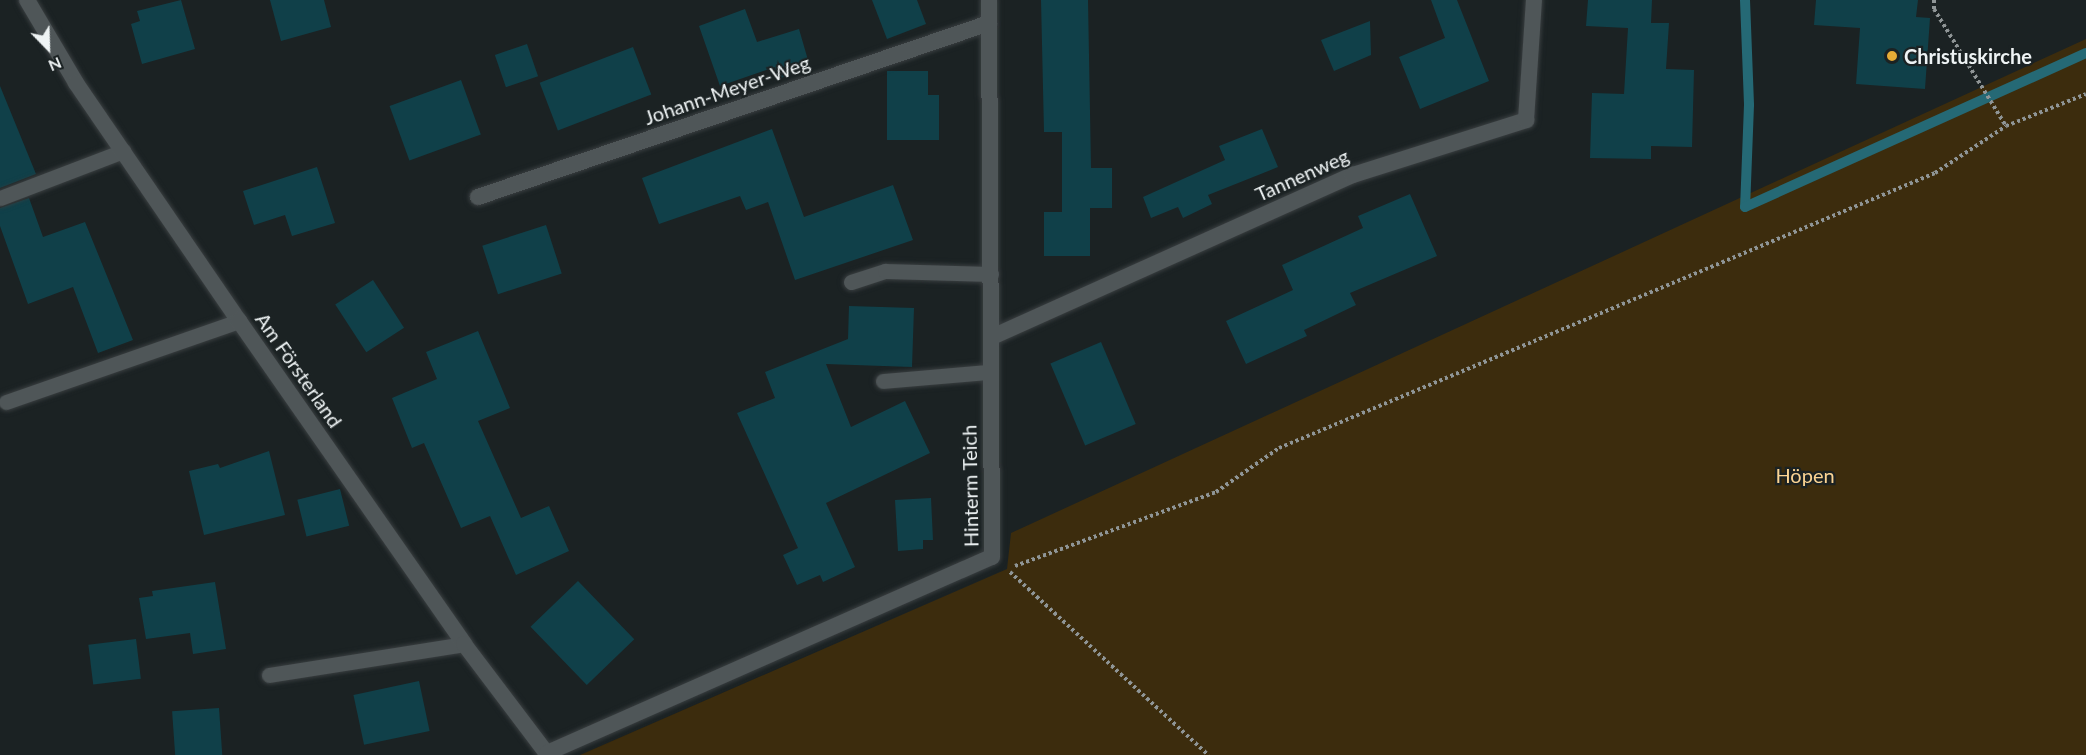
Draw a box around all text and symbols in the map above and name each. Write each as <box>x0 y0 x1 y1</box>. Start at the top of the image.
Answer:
north arrow <box>18 18 78 78</box>
place label: Christuskirche <box>1904 44 2032 68</box>
marker: Christuskirche <box>1885 49 1899 63</box>
street label: Johann-Meyer-Weg <box>641 50 813 130</box>
text: N <box>46 54 65 76</box>
street label: Tannenweg <box>1251 144 1353 206</box>
street label: Am Försterland <box>251 308 347 432</box>
street label: Hinterm Teich <box>957 424 983 548</box>
park label: Höpen <box>1775 463 1835 487</box>

